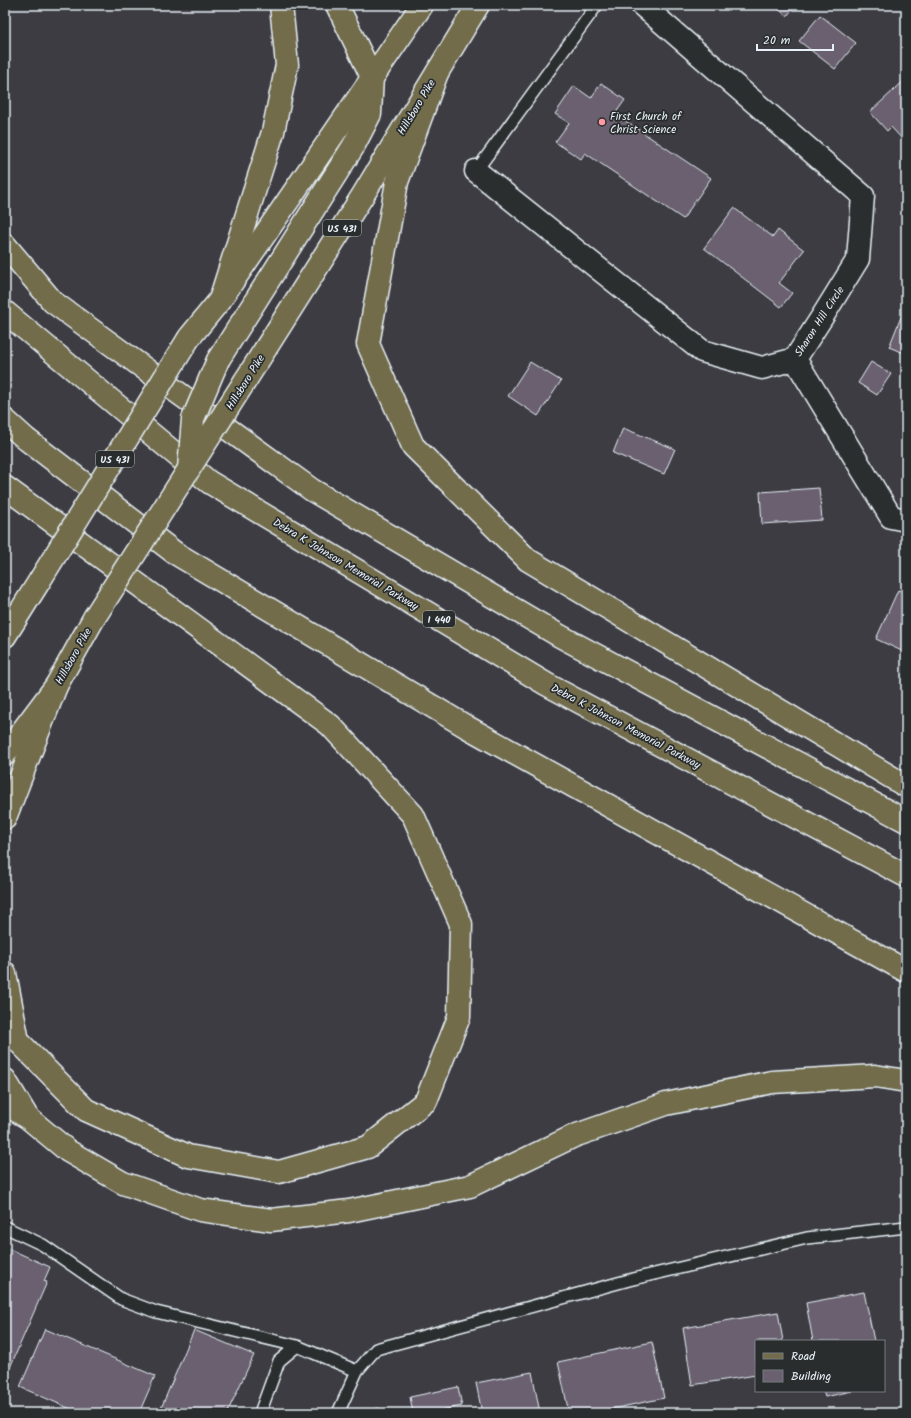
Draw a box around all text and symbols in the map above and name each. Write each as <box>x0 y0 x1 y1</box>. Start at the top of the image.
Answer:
scale bar <box>757 26 833 52</box>
text: 20 m <box>763 31 791 50</box>
street label: Hillsboro Pike <box>393 76 441 139</box>
place label: First Church of Christ Science <box>610 108 683 139</box>
marker: First Church of Christ Science <box>597 117 607 127</box>
road number: US 431 <box>323 220 361 236</box>
street label: Sharon Hill Circle <box>790 283 849 360</box>
street label: Hillsboro Pike <box>222 351 270 414</box>
road number: US 431 <box>96 451 134 467</box>
street label: Debra K Johnson Memorial Parkway <box>269 514 423 616</box>
road number: I 440 <box>423 611 455 627</box>
street label: Hillsboro Pike <box>51 625 97 688</box>
street label: Debra K Johnson Memorial Parkway <box>547 680 704 774</box>
legend <box>755 1340 885 1392</box>
text: Road <box>791 1347 816 1366</box>
text: Building <box>791 1367 831 1386</box>

